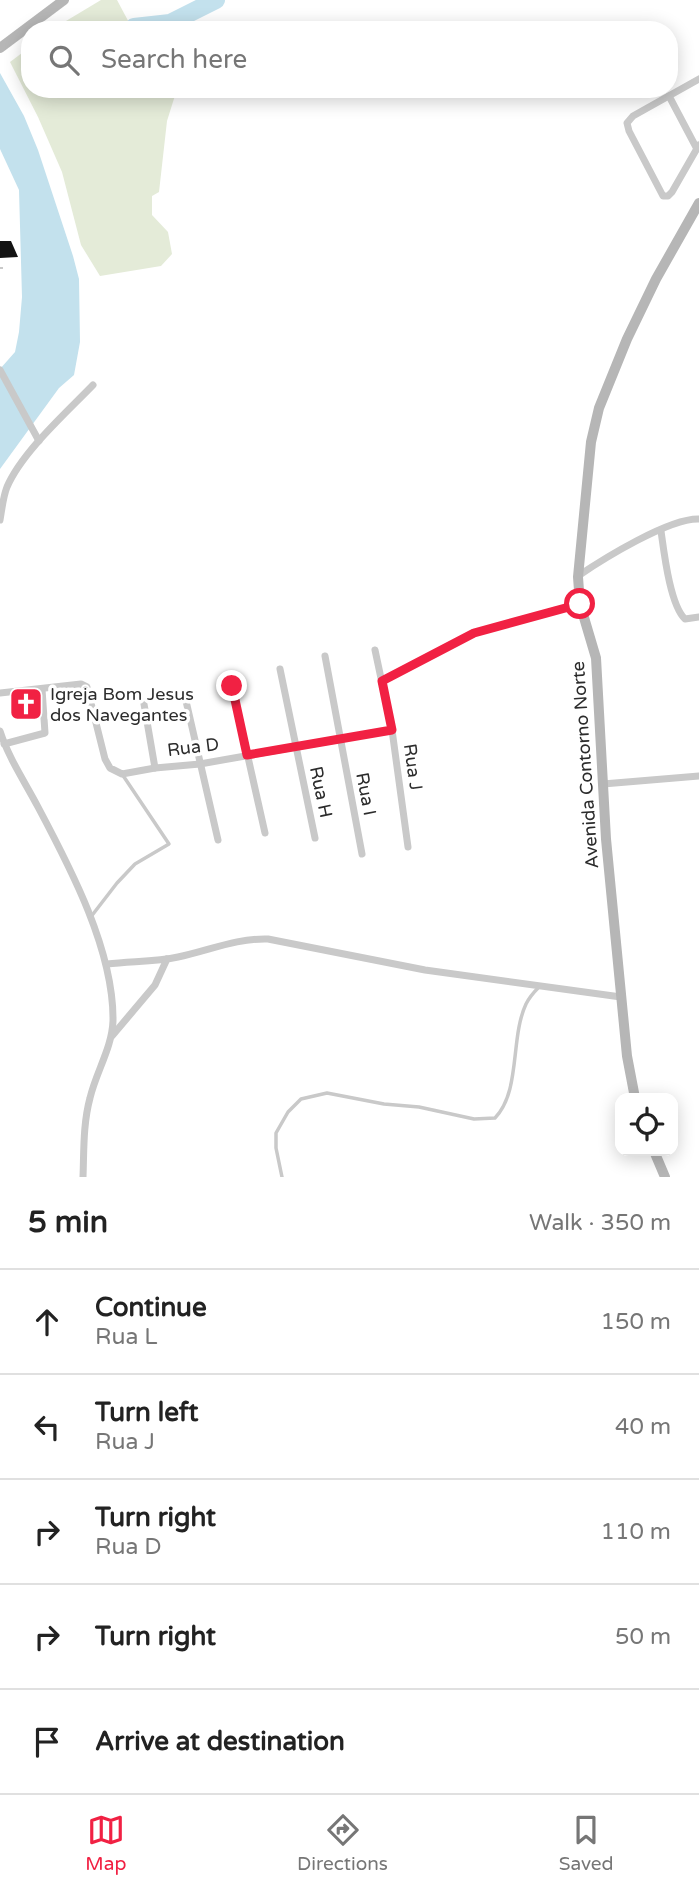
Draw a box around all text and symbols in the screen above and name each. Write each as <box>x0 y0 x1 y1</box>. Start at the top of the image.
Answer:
search box <box>21 21 678 98</box>
icon: search <box>45 41 83 79</box>
text: Search here <box>101 44 247 75</box>
route start <box>564 588 595 619</box>
street label: Avenida Contorno Norte <box>567 660 603 870</box>
route end <box>216 670 247 701</box>
place label: Igreja Bom Jesus dos Navegantes <box>50 683 194 726</box>
church icon: Igreja Bom Jesus dos Navegantes <box>7 685 45 723</box>
street label: Rua D <box>166 733 220 761</box>
street label: Rua J <box>399 742 427 792</box>
street label: Rua H <box>305 764 337 820</box>
street label: Rua I <box>351 770 381 818</box>
map controls <box>615 1093 678 1156</box>
button: locate <box>615 1093 678 1156</box>
text: 5 min <box>28 1204 108 1241</box>
text: Walk · 350 m <box>529 1209 671 1237</box>
text: Continue <box>95 1292 207 1323</box>
icon: ahead <box>28 1303 66 1341</box>
text: 150 m <box>601 1308 671 1336</box>
text: Rua L <box>95 1323 158 1351</box>
text: Turn left <box>95 1397 198 1428</box>
icon: left <box>28 1408 66 1446</box>
text: 40 m <box>615 1413 671 1441</box>
text: Rua J <box>95 1428 155 1456</box>
text: Turn right <box>95 1502 216 1533</box>
icon: right <box>28 1513 66 1551</box>
text: 110 m <box>601 1518 671 1546</box>
text: Rua D <box>95 1533 162 1561</box>
icon: right <box>28 1618 66 1656</box>
text: Turn right <box>95 1621 216 1652</box>
text: 50 m <box>615 1623 671 1651</box>
icon: arrive <box>28 1723 66 1761</box>
text: Arrive at destination <box>95 1726 345 1757</box>
tab: Map <box>85 1811 126 1875</box>
tab: Directions <box>297 1811 388 1875</box>
tab: Saved <box>559 1811 614 1875</box>

